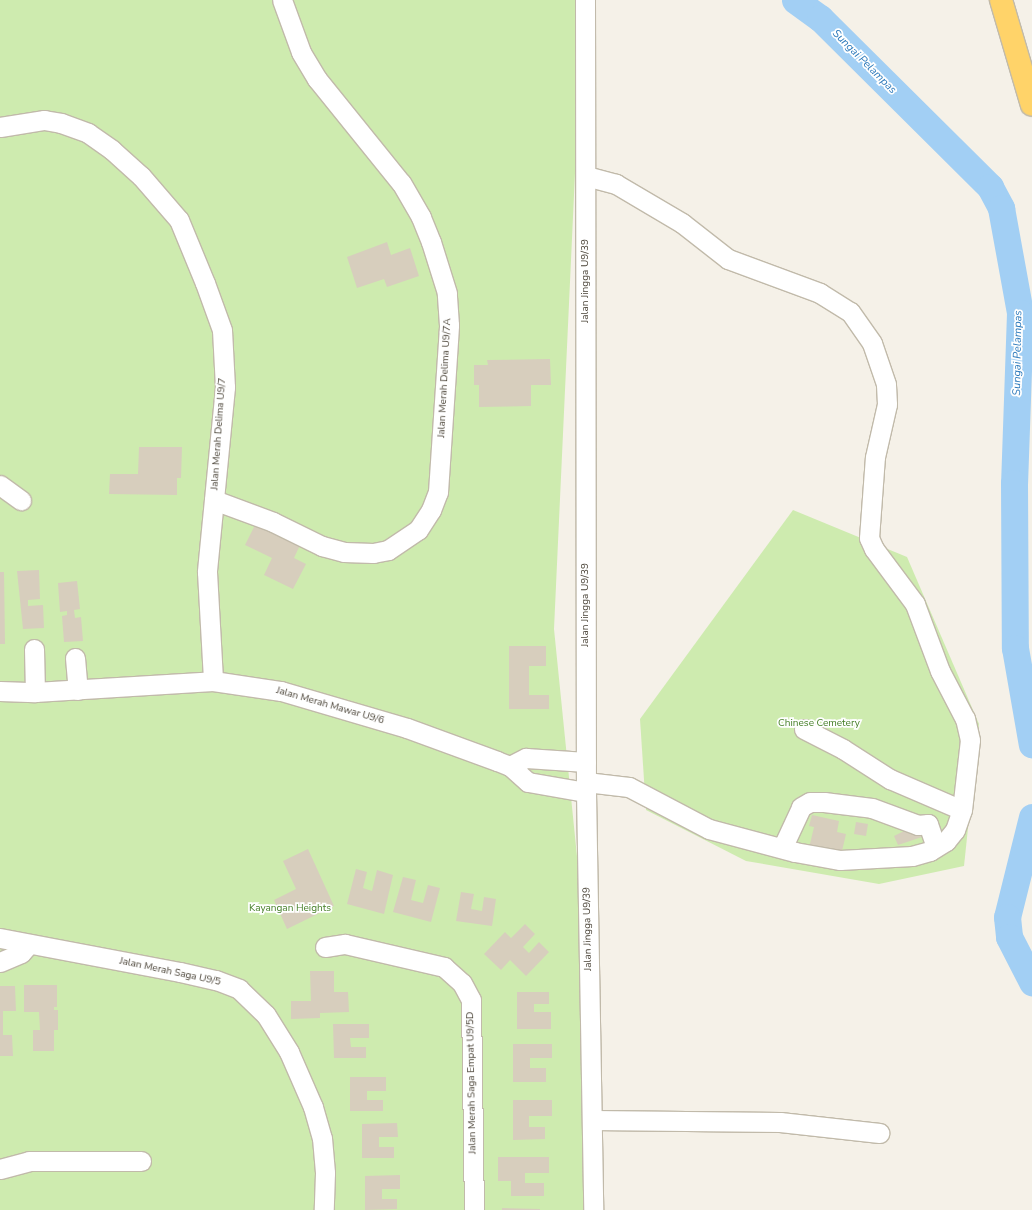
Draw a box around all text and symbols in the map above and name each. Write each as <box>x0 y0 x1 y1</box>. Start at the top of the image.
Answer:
water label: Sungai Pelampas <box>829 27 899 97</box>
street label: Jalan Jingga U9/39 <box>580 239 592 323</box>
water label: Sungai Pelampas <box>1011 310 1025 396</box>
street label: Jalan Merah Delima U9/7A <box>436 318 454 438</box>
street label: Jalan Merah Delima U9/7 <box>209 377 229 491</box>
street label: Jalan Jingga U9/39 <box>580 563 592 647</box>
street label: Jalan Merah Mawar U9/6 <box>275 685 385 727</box>
park label: Chinese Cemetery <box>778 718 860 730</box>
street label: Jalan Jingga U9/39 <box>581 887 595 971</box>
park label: Kayangan Heights <box>249 903 331 915</box>
street label: Jalan Merah Saga U9/5 <box>118 955 222 989</box>
street label: Jalan Merah Saga Empat U9/5D <box>465 1012 479 1154</box>

